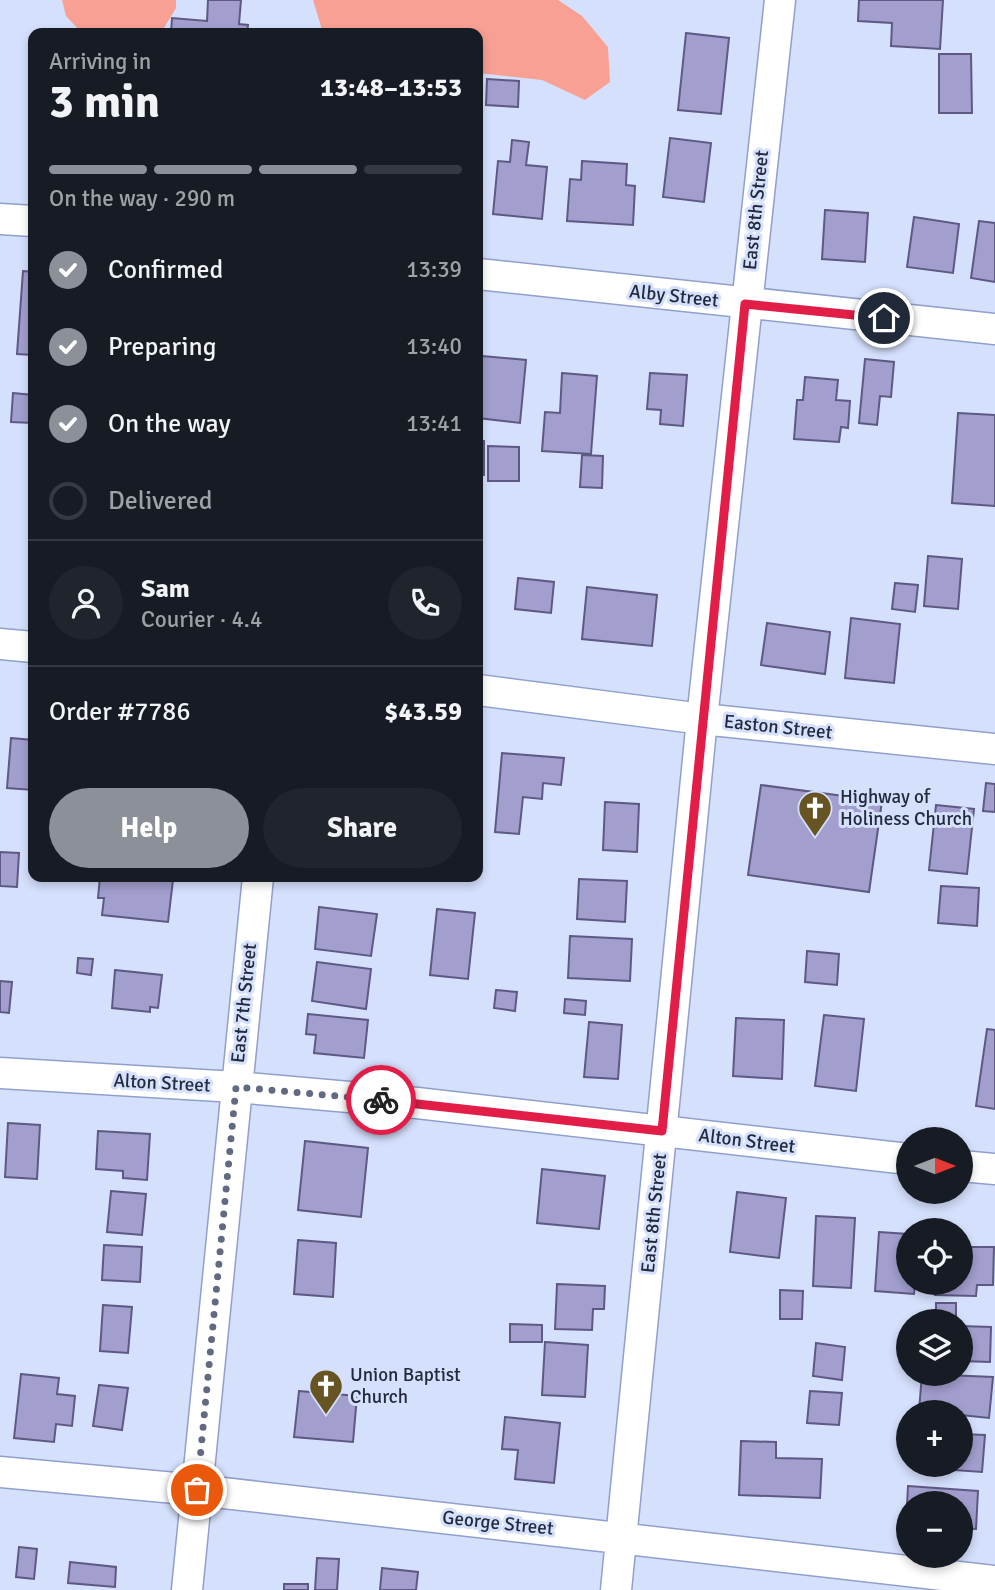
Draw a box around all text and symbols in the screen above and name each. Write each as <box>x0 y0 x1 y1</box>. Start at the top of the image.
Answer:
text: Arriving in <box>49 47 151 76</box>
text: 13:48–13:53 <box>320 72 462 104</box>
text: 3 min <box>49 74 160 130</box>
street label: East 8th Street <box>738 149 774 271</box>
text: On the way · 290 m <box>49 184 235 213</box>
icon: check <box>49 251 87 289</box>
text: Confirmed <box>108 254 223 286</box>
text: 13:39 <box>406 255 462 284</box>
street label: Alby Street <box>628 279 720 313</box>
pin <box>854 288 914 348</box>
icon: home <box>865 299 903 337</box>
icon: check <box>49 328 87 366</box>
text: Preparing <box>108 331 216 363</box>
text: 13:40 <box>406 332 462 361</box>
icon: check <box>49 405 87 443</box>
text: On the way <box>108 408 231 440</box>
text: 13:41 <box>406 409 462 438</box>
text: Delivered <box>108 485 213 517</box>
button: person <box>49 566 123 640</box>
button: phone <box>388 566 462 640</box>
text: Sam <box>141 573 190 605</box>
text: Courier · 4.4 <box>141 605 262 634</box>
text: Order #7786 <box>49 696 190 728</box>
text: $43.59 <box>384 696 462 728</box>
street label: Easton Street <box>723 709 834 745</box>
place label: Highway of Holiness Church <box>840 785 972 831</box>
button: Help <box>49 788 249 868</box>
button: Share <box>263 788 462 868</box>
church icon: Highway of Holiness Church <box>796 789 834 838</box>
street label: East 7th Street <box>226 942 262 1064</box>
courier <box>346 1065 416 1135</box>
street label: Alton Street <box>113 1068 211 1098</box>
icon: bike <box>362 1081 400 1119</box>
street label: Alton Street <box>697 1123 797 1159</box>
north arrow <box>896 1127 973 1204</box>
map controls <box>896 1127 973 1568</box>
street label: East 8th Street <box>636 1152 672 1274</box>
button: locate <box>896 1218 973 1295</box>
button: layers <box>896 1309 973 1386</box>
place label: Union Baptist Church <box>350 1363 461 1409</box>
church icon: Union Baptist Church <box>307 1367 345 1416</box>
button: + <box>896 1400 973 1477</box>
pin <box>167 1460 227 1520</box>
icon: bag <box>178 1471 216 1509</box>
button: − <box>896 1491 973 1568</box>
street label: George Street <box>441 1505 555 1541</box>

